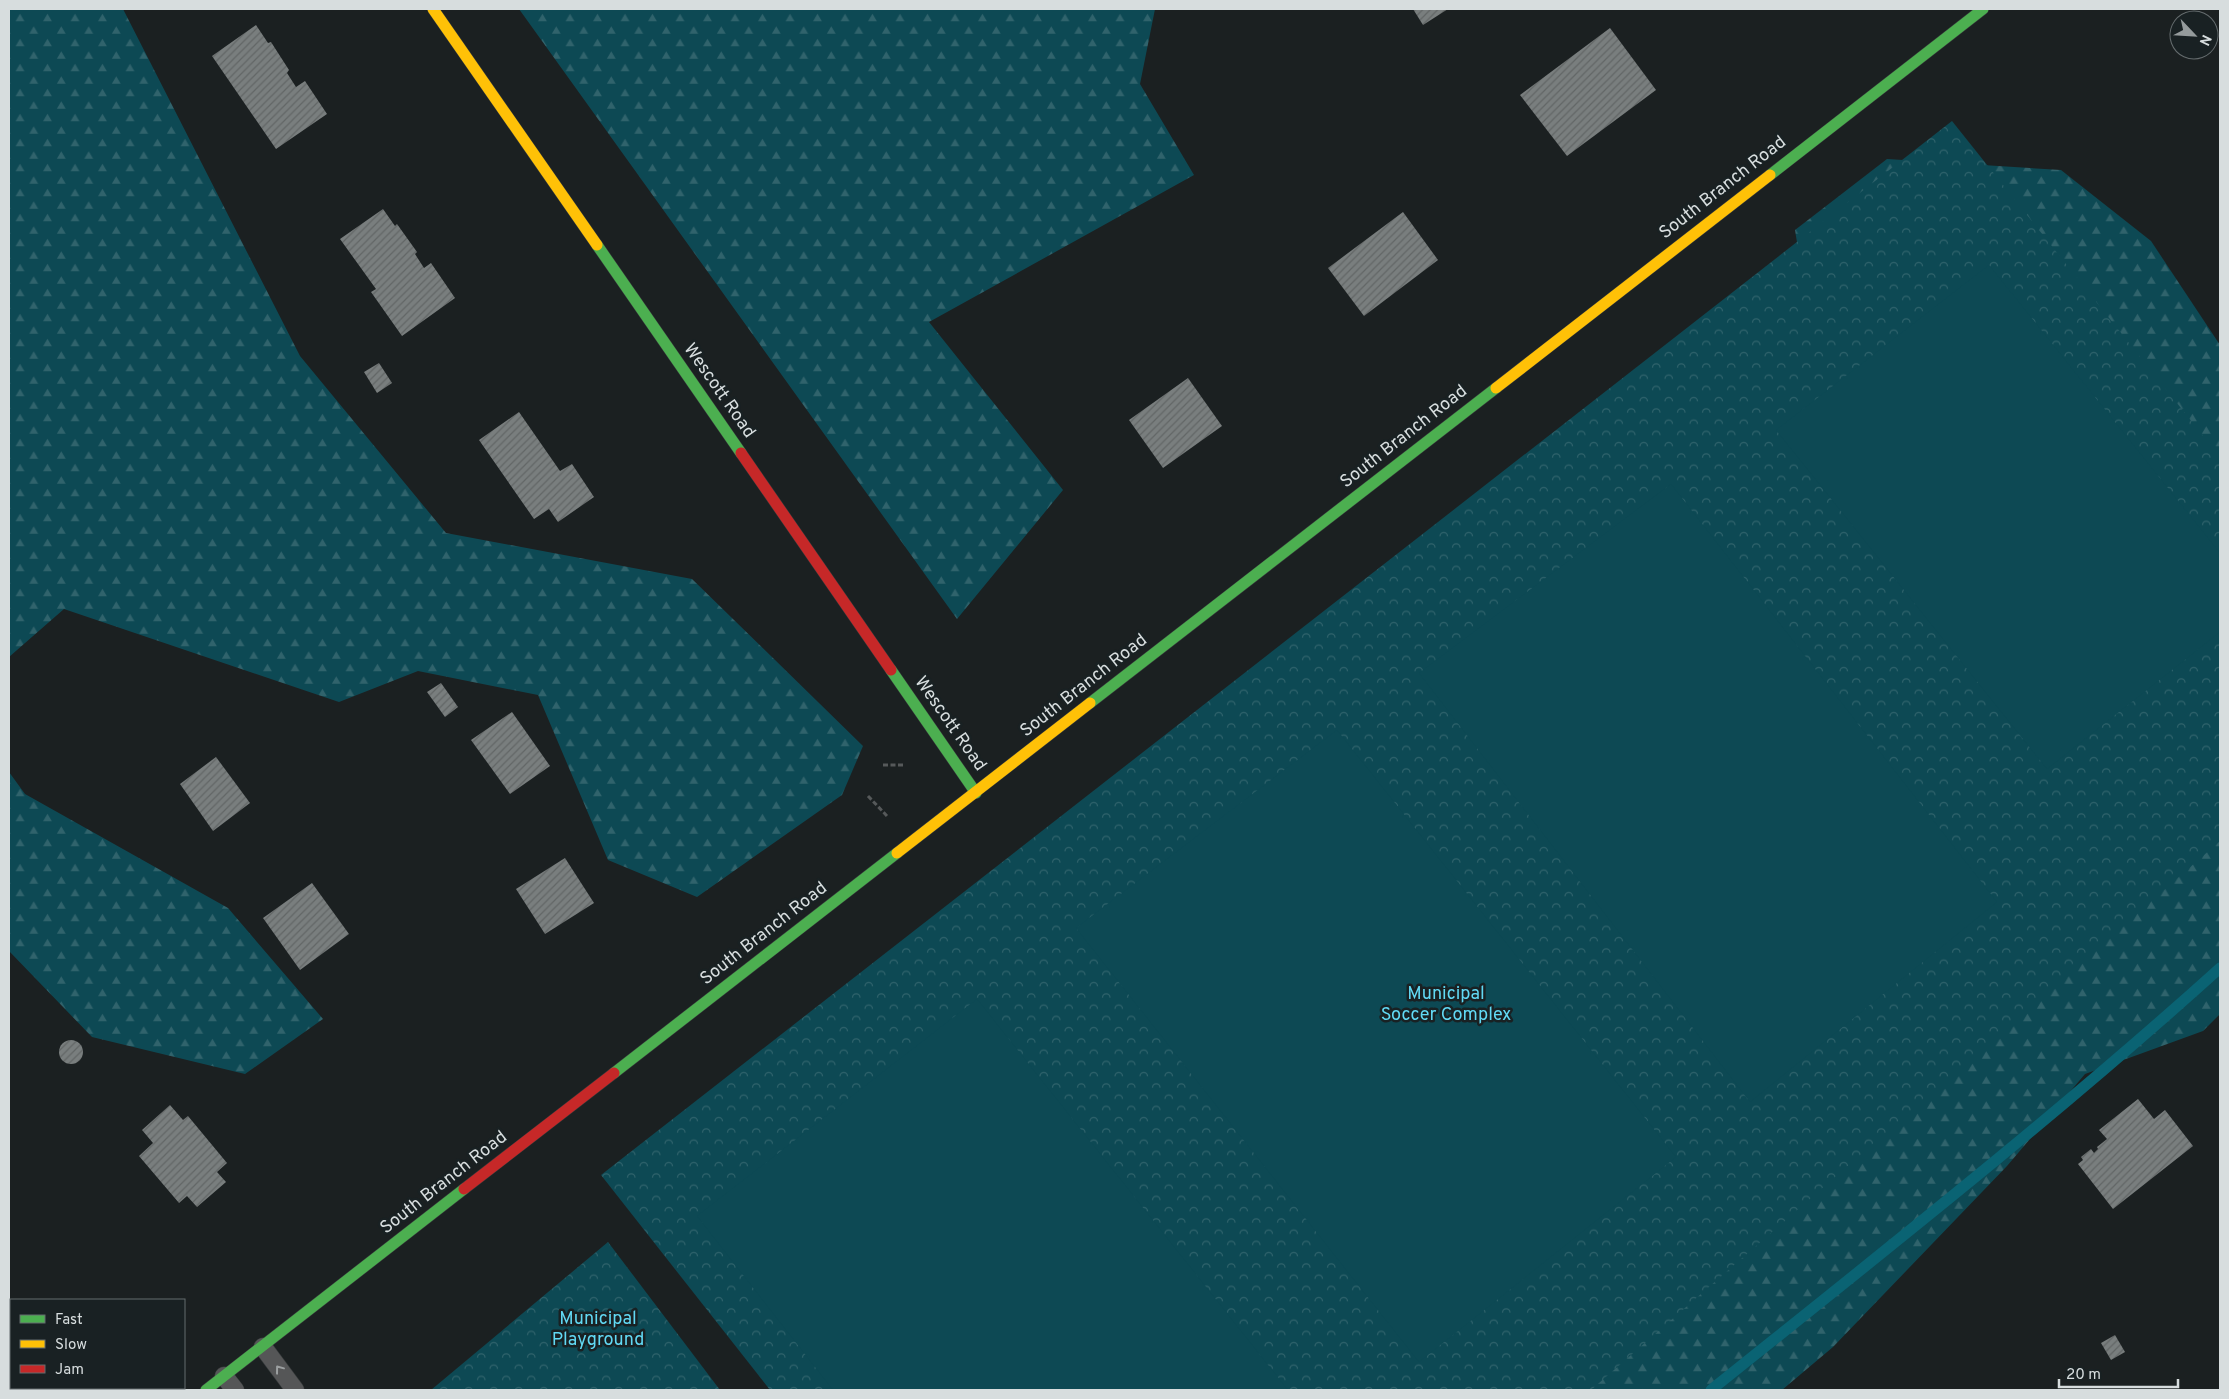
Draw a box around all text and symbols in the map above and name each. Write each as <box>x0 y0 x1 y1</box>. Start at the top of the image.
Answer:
north arrow <box>2169 10 2219 60</box>
text: N <box>2195 32 2214 48</box>
street label: South Branch Road <box>1655 131 1791 245</box>
street label: Wescott Road <box>678 339 760 443</box>
street label: South Branch Road <box>1336 380 1472 494</box>
street label: South Branch Road <box>1016 629 1152 743</box>
street label: Wescott Road <box>909 672 991 776</box>
street label: South Branch Road <box>696 877 832 991</box>
park label: Municipal Soccer Complex <box>1381 983 1511 1027</box>
street label: South Branch Road <box>376 1126 512 1240</box>
legend <box>10 1299 185 1389</box>
park label: Municipal Playground <box>552 1308 644 1352</box>
text: Fast <box>55 1311 83 1330</box>
text: Slow <box>55 1336 87 1355</box>
scale bar <box>2059 1356 2178 1388</box>
text: Jam <box>55 1361 84 1380</box>
one-way arrow <box>276 1365 285 1375</box>
text: 20 m <box>2066 1366 2101 1385</box>

